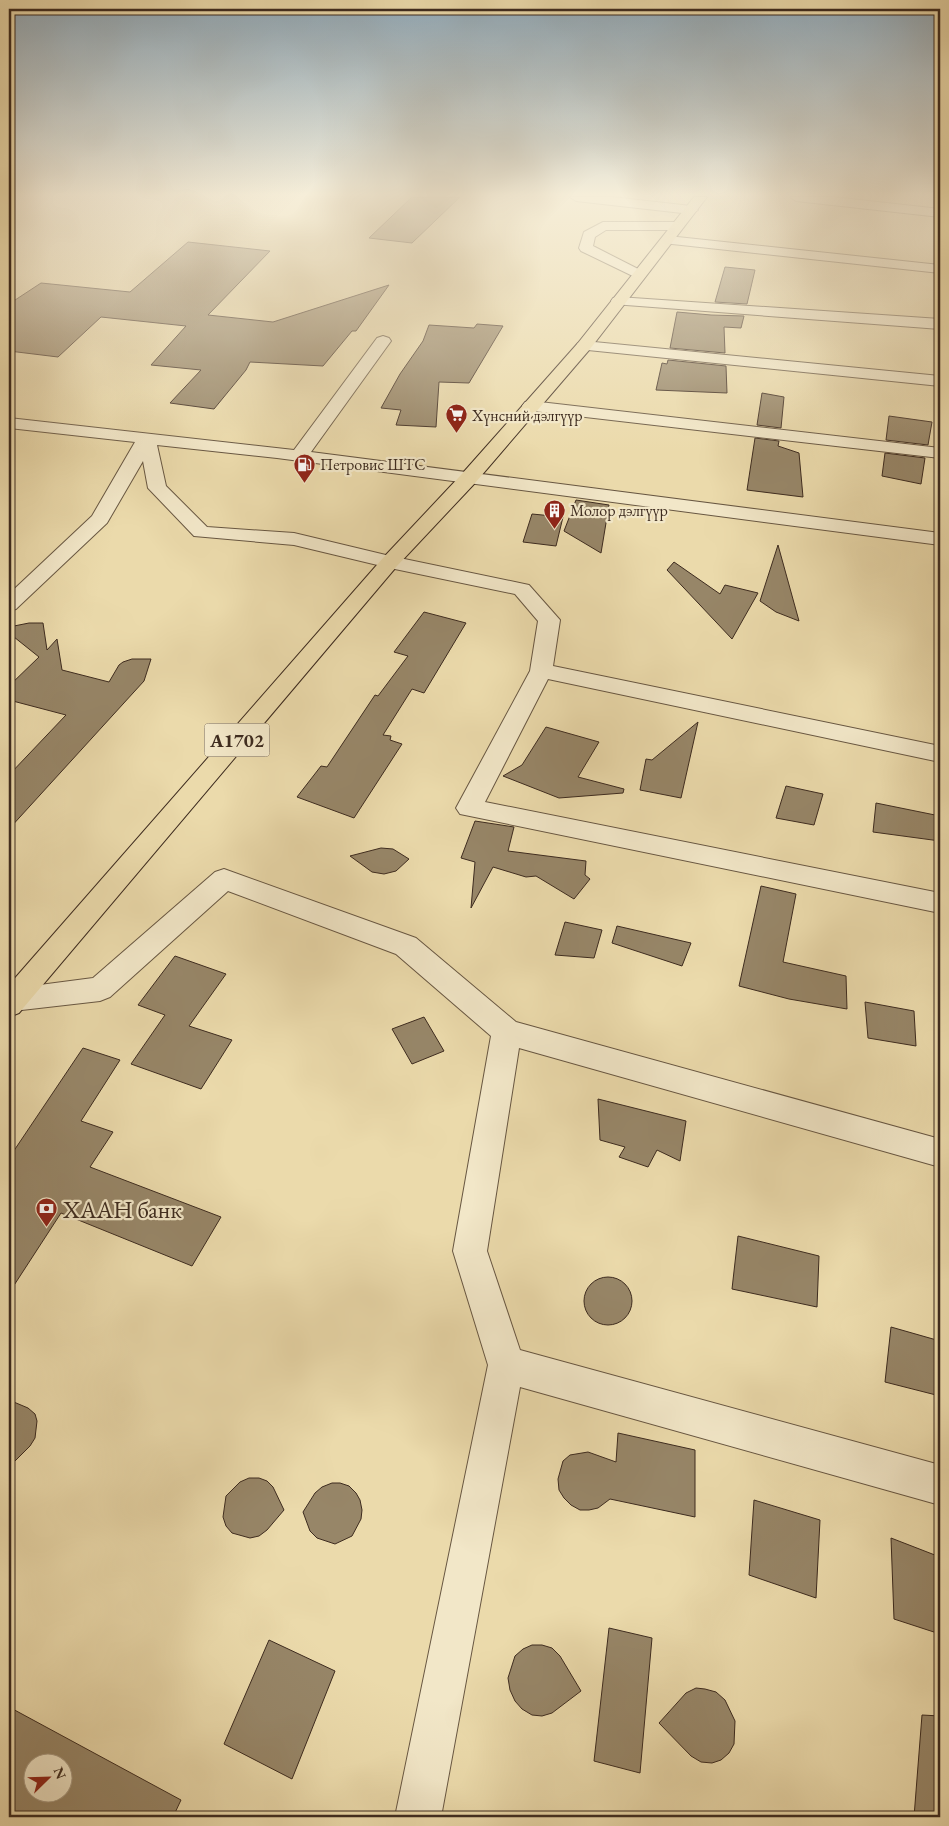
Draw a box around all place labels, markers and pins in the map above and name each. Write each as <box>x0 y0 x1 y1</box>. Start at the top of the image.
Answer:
supermarket icon: Хүнсний дэлгүүр <box>444 403 468 434</box>
place label: Хүнсний дэлгүүр <box>471 405 582 426</box>
fuel station icon: Петровис ШТС <box>292 452 316 483</box>
place label: Петровис ШТС <box>320 454 426 475</box>
building icon: Молор дэлгүүр <box>542 498 566 529</box>
place label: Молор дэлгүүр <box>570 500 668 521</box>
place label: ХААН банк <box>62 1194 182 1225</box>
bank icon: ХААН банк <box>35 1197 59 1228</box>

